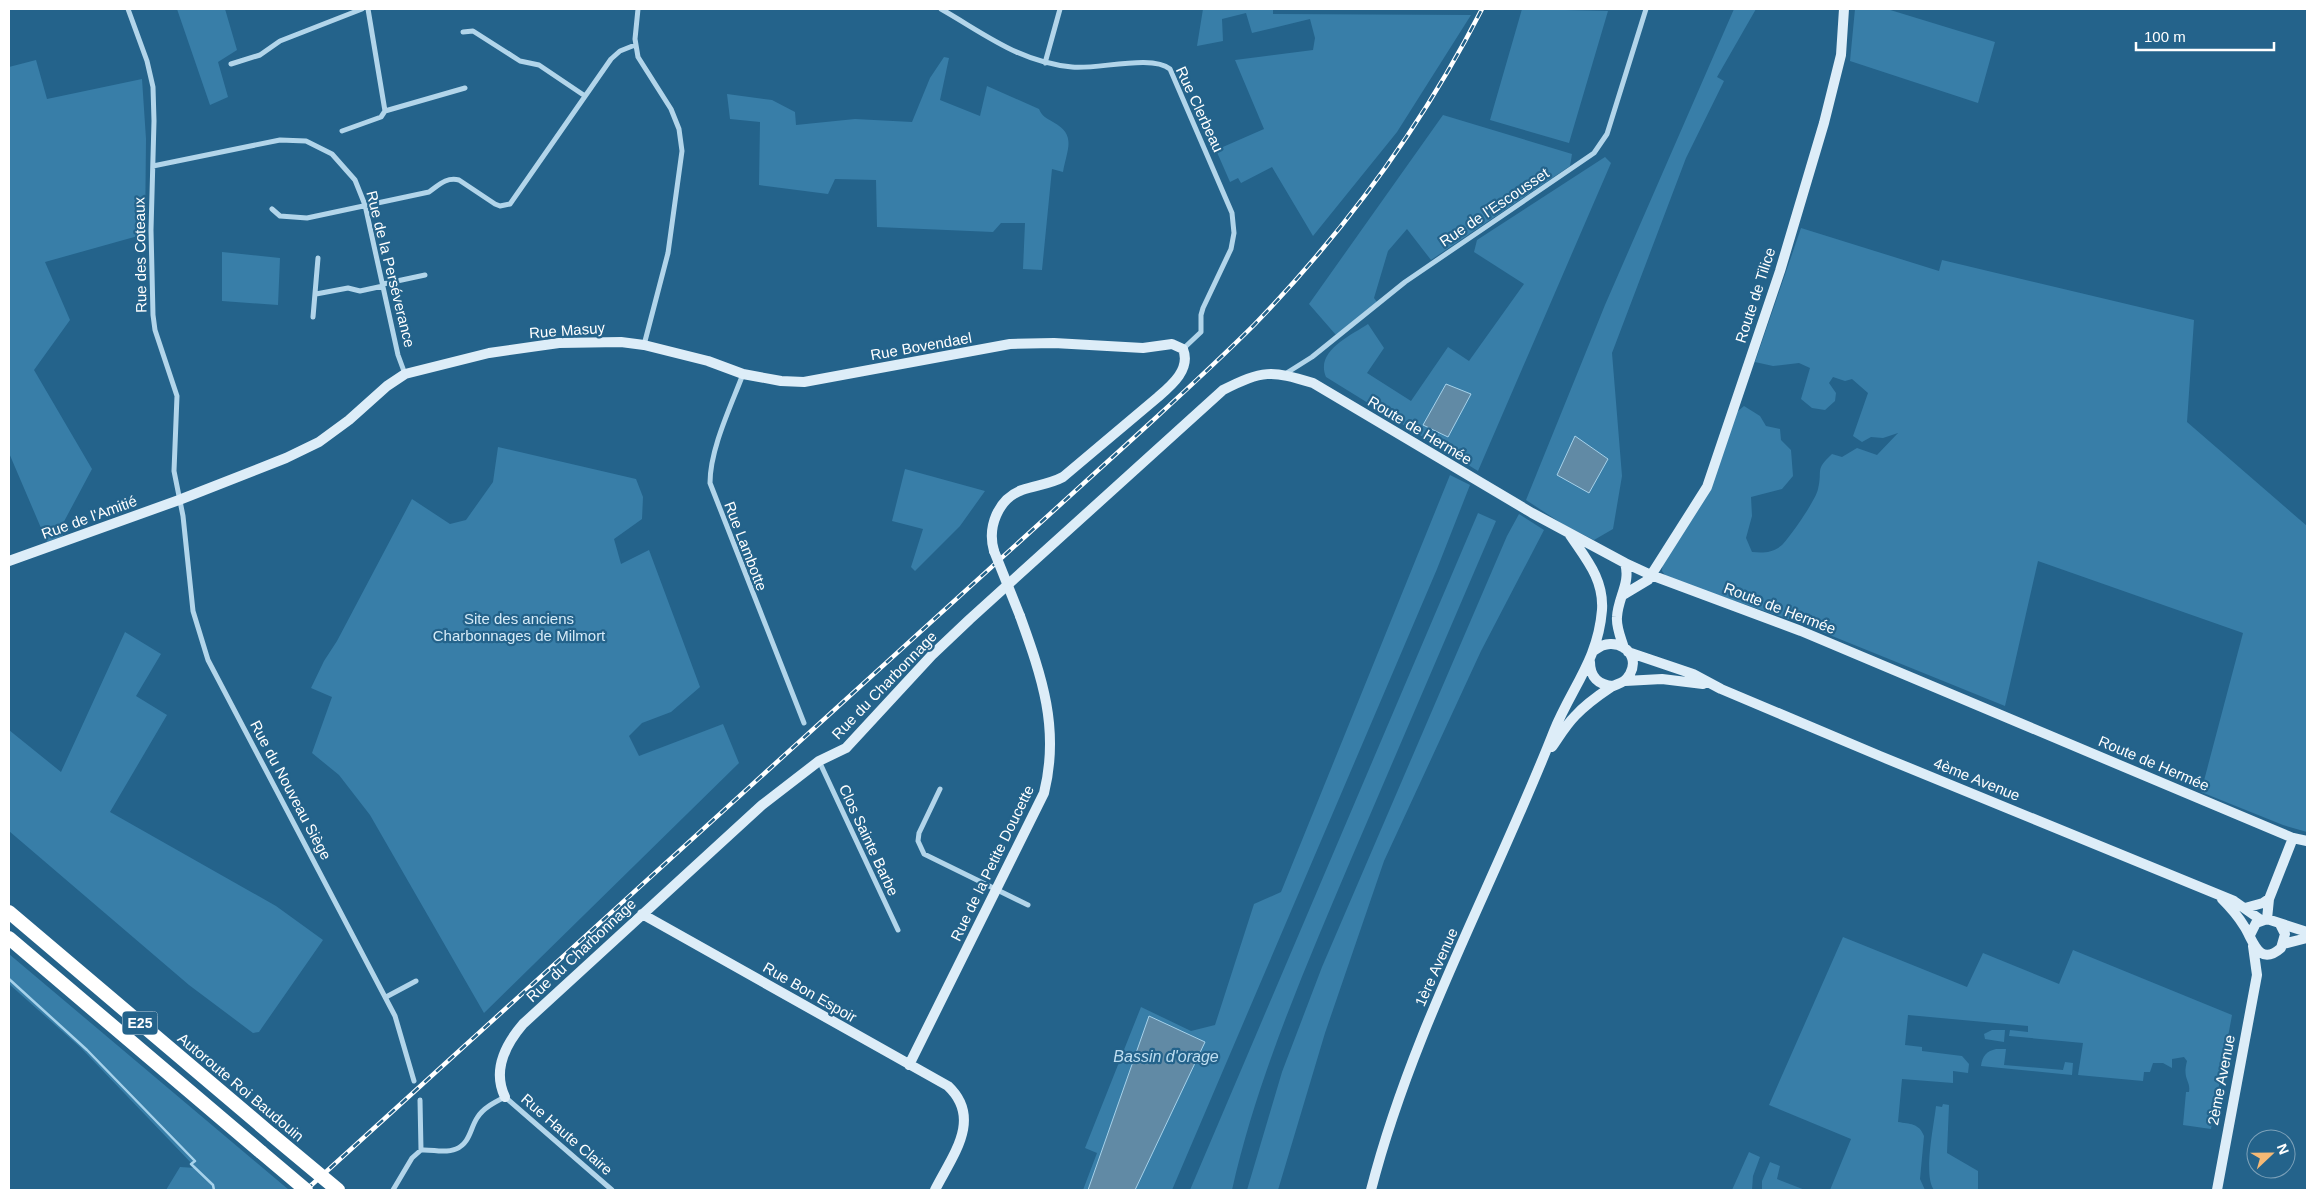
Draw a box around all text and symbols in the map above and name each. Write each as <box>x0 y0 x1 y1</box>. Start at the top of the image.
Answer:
scale bar <box>2136 20 2274 52</box>
text: 100 m <box>2144 28 2186 45</box>
street label: Rue Clerbeau <box>1173 63 1227 155</box>
street label: Rue de l'Escousset <box>1436 164 1552 250</box>
street label: Rue de la Perséverance <box>363 189 419 349</box>
street label: Rue des Coteaux <box>130 196 150 313</box>
street label: Route de Tilice <box>1732 245 1778 345</box>
street label: Rue Masuy <box>529 319 606 341</box>
street label: Rue Bovendael <box>869 329 973 363</box>
street label: Route de Hermée <box>1365 392 1475 468</box>
street label: Rue de l'Amitié <box>39 492 139 542</box>
street label: Rue Lambotte <box>721 499 771 593</box>
street label: Route de Hermée <box>1722 579 1838 637</box>
park label: Site des anciens Charbonnages de Milmort <box>433 610 606 644</box>
street label: Rue du Charbonnage <box>828 627 940 743</box>
street label: Rue du Nouveau Siège <box>247 718 335 862</box>
street label: Route de Hermée <box>2096 732 2212 794</box>
street label: 4ème Avenue <box>1931 754 2023 804</box>
street label: Clos Sainte Barbe <box>836 782 902 898</box>
street label: Rue de la Petite Doucette <box>947 782 1037 944</box>
street label: Rue du Charbonnage <box>523 895 639 1005</box>
street label: 1ère Avenue <box>1411 925 1461 1009</box>
street label: Rue Bon Espoir <box>760 958 860 1026</box>
road number: E25 <box>122 1011 158 1034</box>
street label: Autoroute Roi Baudouin <box>175 1029 307 1145</box>
street label: 2ème Avenue <box>2204 1033 2238 1127</box>
water label: Bassin d'orage <box>1113 1048 1219 1065</box>
street label: Rue Haute Claire <box>518 1090 616 1178</box>
north arrow <box>2246 1129 2296 1179</box>
text: N <box>2274 1141 2292 1157</box>

